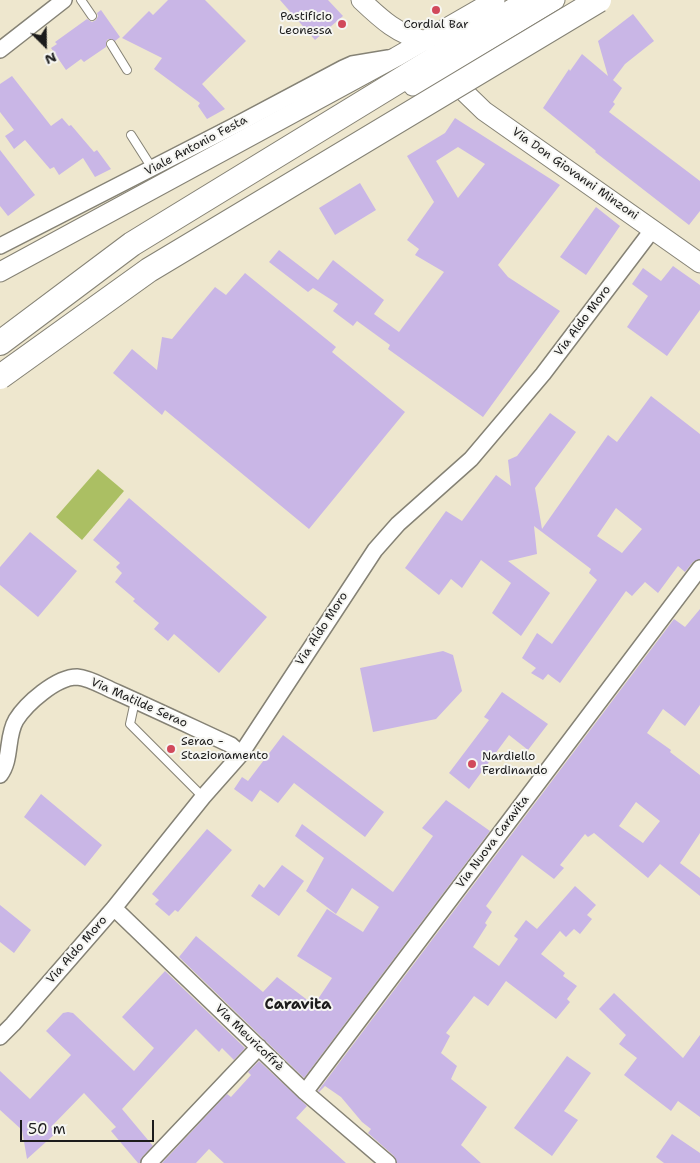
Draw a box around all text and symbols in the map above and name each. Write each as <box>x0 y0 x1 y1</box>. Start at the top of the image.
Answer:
marker: Cordial Bar <box>430 4 442 16</box>
place label: Pastificio Leonessa <box>279 10 332 38</box>
marker: Pastificio Leonessa <box>336 18 348 30</box>
place label: Cordial Bar <box>403 18 469 32</box>
north arrow <box>20 20 70 70</box>
text: N <box>42 48 59 69</box>
street label: Viale Antonio Festa <box>142 113 250 179</box>
street label: Via Don Giovanni Minzoni <box>509 125 641 223</box>
street label: Via Aldo Moro <box>552 283 614 359</box>
street label: Via Aldo Moro <box>293 590 351 668</box>
street label: Via Matilde Serao <box>88 675 190 731</box>
place label: Serao - Stazionamento <box>181 735 268 763</box>
marker: Serao - Stazionamento <box>165 743 177 755</box>
place label: Nardiello Ferdinando <box>482 750 547 778</box>
marker: Nardiello Ferdinando <box>466 758 478 770</box>
street label: Via Nuova Caravita <box>454 793 532 891</box>
street label: Via Aldo Moro <box>44 913 110 987</box>
district label: Caravita <box>265 996 331 1014</box>
street label: Via Meuricoffrè <box>212 1002 286 1074</box>
scale bar <box>22 1110 156 1142</box>
text: 50 m <box>28 1119 66 1139</box>

